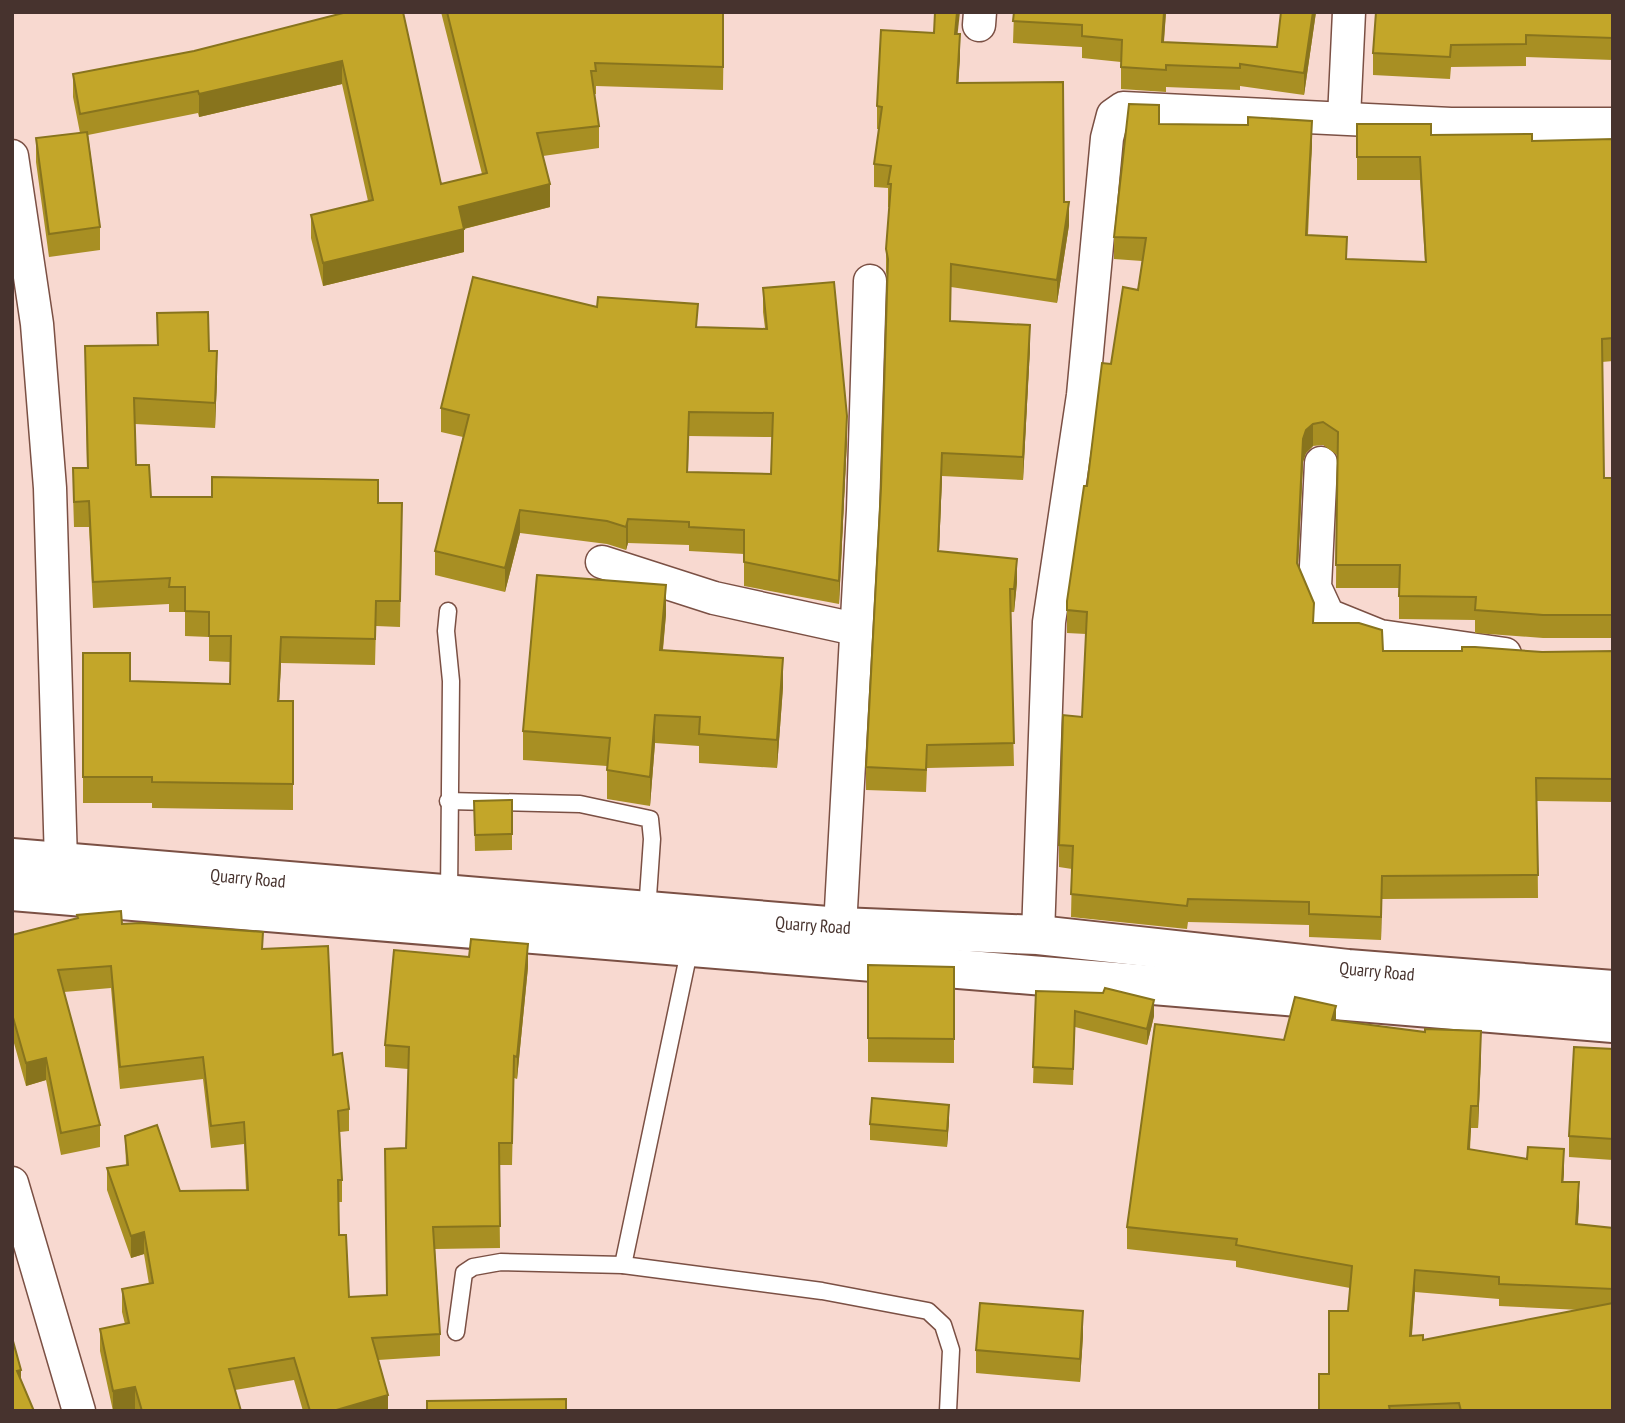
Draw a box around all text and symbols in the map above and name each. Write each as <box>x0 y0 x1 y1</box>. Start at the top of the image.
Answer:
street label: Quarry Road <box>209 863 287 893</box>
street label: Quarry Road <box>775 911 851 939</box>
street label: Quarry Road <box>1338 956 1416 986</box>

